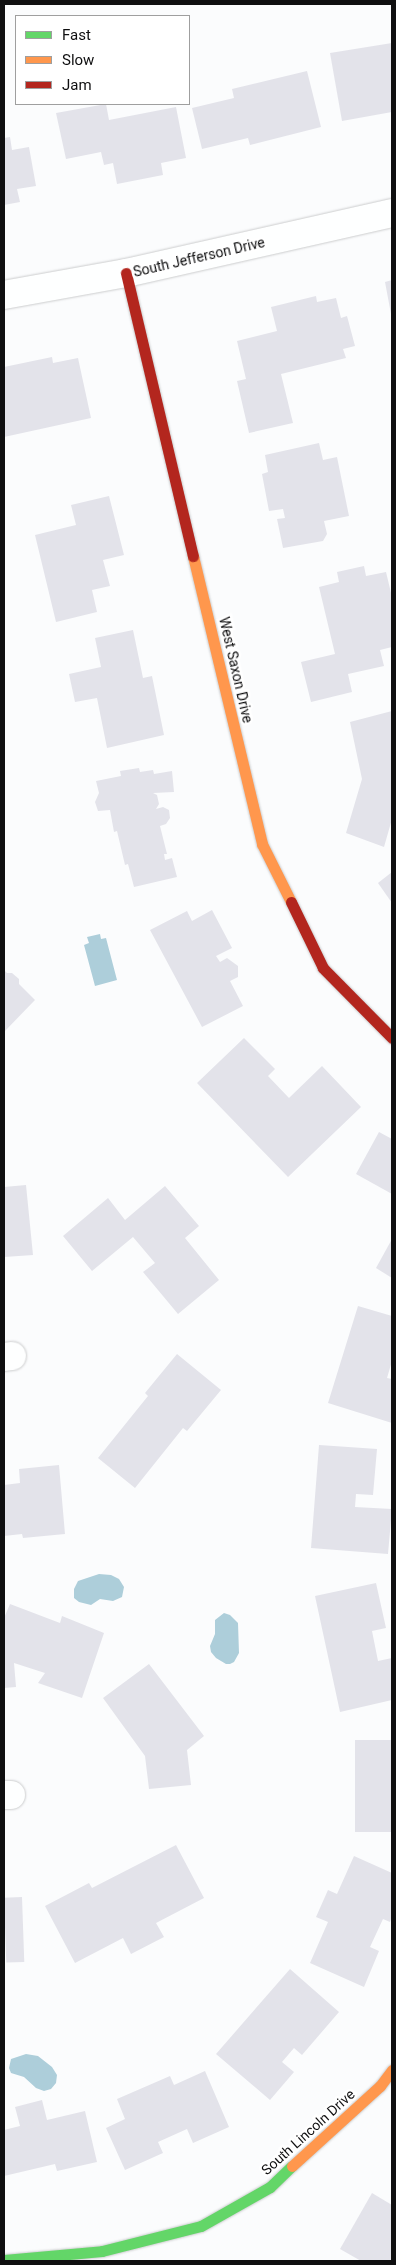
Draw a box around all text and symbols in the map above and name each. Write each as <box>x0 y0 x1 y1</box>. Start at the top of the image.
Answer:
legend <box>15 15 190 105</box>
text: Fast <box>62 26 91 44</box>
text: Slow <box>62 51 94 69</box>
text: Jam <box>62 76 92 94</box>
street label: South Jefferson Drive <box>132 234 266 280</box>
street label: West Saxon Drive <box>216 615 256 725</box>
street label: South Lincoln Drive <box>258 2086 358 2178</box>

